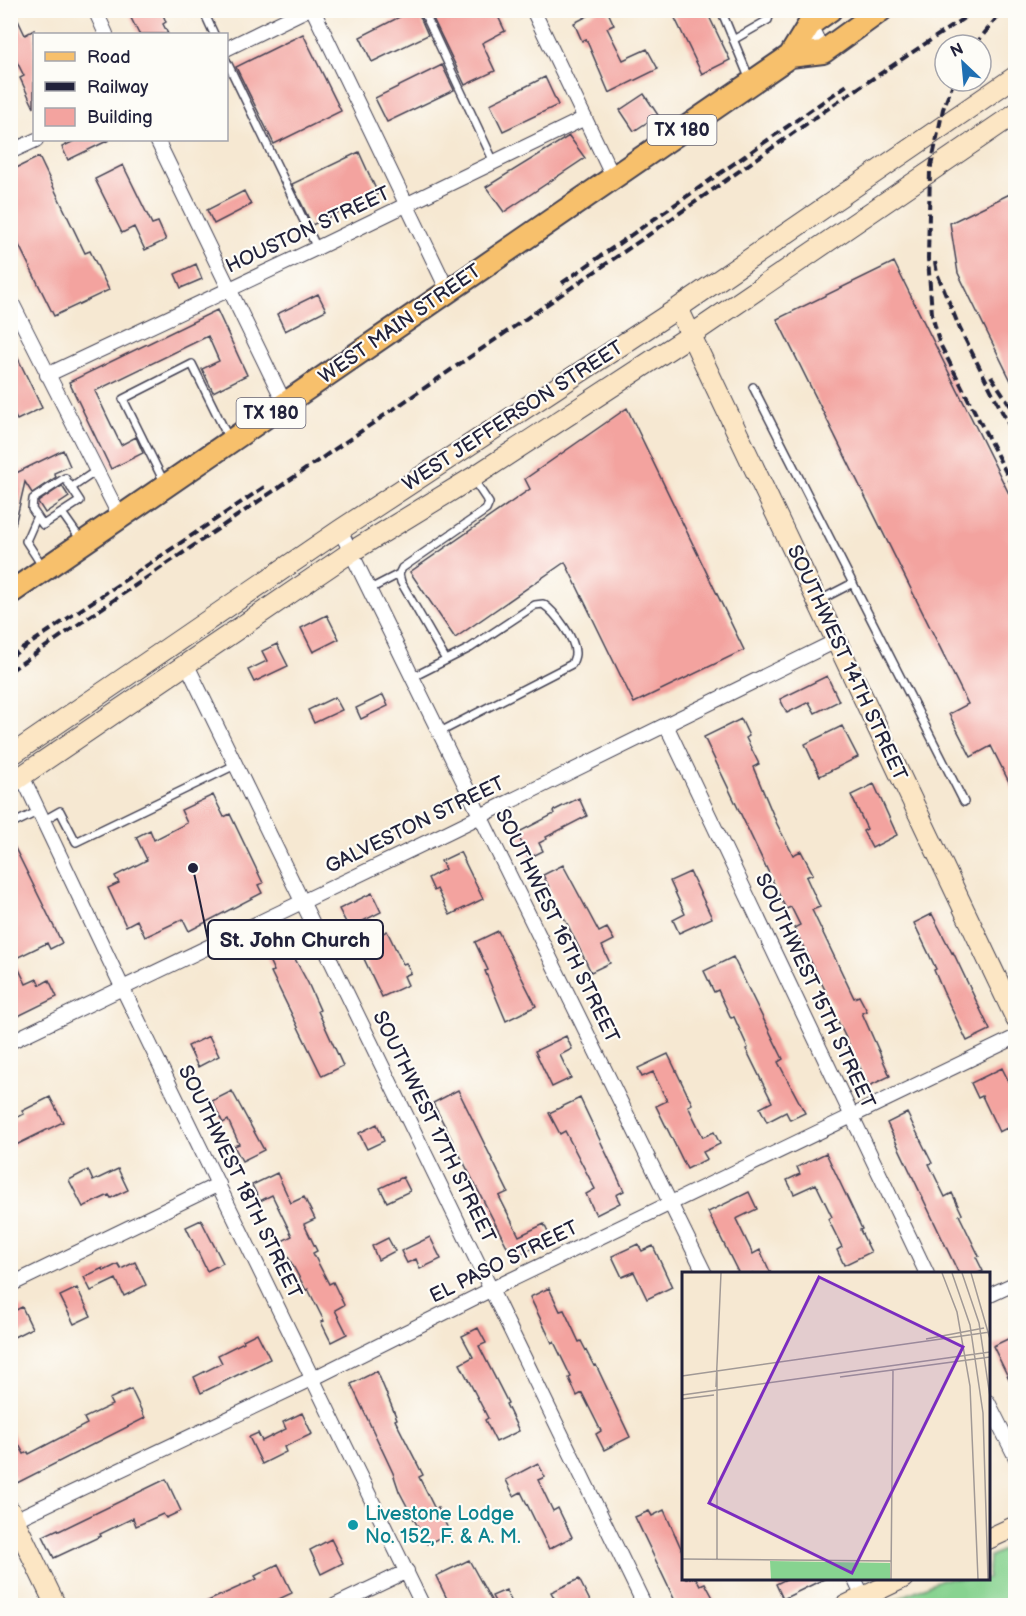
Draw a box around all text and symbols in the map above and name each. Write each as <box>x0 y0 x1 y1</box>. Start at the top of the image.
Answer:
legend <box>33 33 228 141</box>
north arrow <box>933 33 993 93</box>
text: N <box>948 40 967 62</box>
text: Road <box>87 47 131 68</box>
text: Railway <box>87 77 149 98</box>
text: Building <box>87 107 153 128</box>
road number: TX 180 <box>648 115 716 145</box>
street label: HOUSTON STREET <box>222 181 394 279</box>
street label: WEST MAIN STREET <box>314 259 486 389</box>
street label: WEST JEFFERSON STREET <box>398 336 628 496</box>
road number: TX 180 <box>236 398 306 428</box>
street label: SOUTHWEST 14TH STREET <box>782 541 912 785</box>
street label: GALVESTON STREET <box>322 771 508 879</box>
street label: SOUTHWEST 16TH STREET <box>490 805 624 1047</box>
street label: SOUTHWEST 15TH STREET <box>750 870 880 1112</box>
callout: St. John Church <box>208 920 383 959</box>
text: St. John Church <box>220 928 370 953</box>
street label: SOUTHWEST 17TH STREET <box>367 1007 501 1247</box>
street label: SOUTHWEST 18TH STREET <box>173 1061 307 1303</box>
street label: EL PASO STREET <box>426 1216 582 1308</box>
inset map <box>682 1272 990 1580</box>
place label: Livestone Lodge No. 152, F. & A. M. <box>365 1502 521 1549</box>
marker: Livestone Lodge No. 152, F. & A. M. <box>346 1518 360 1532</box>

